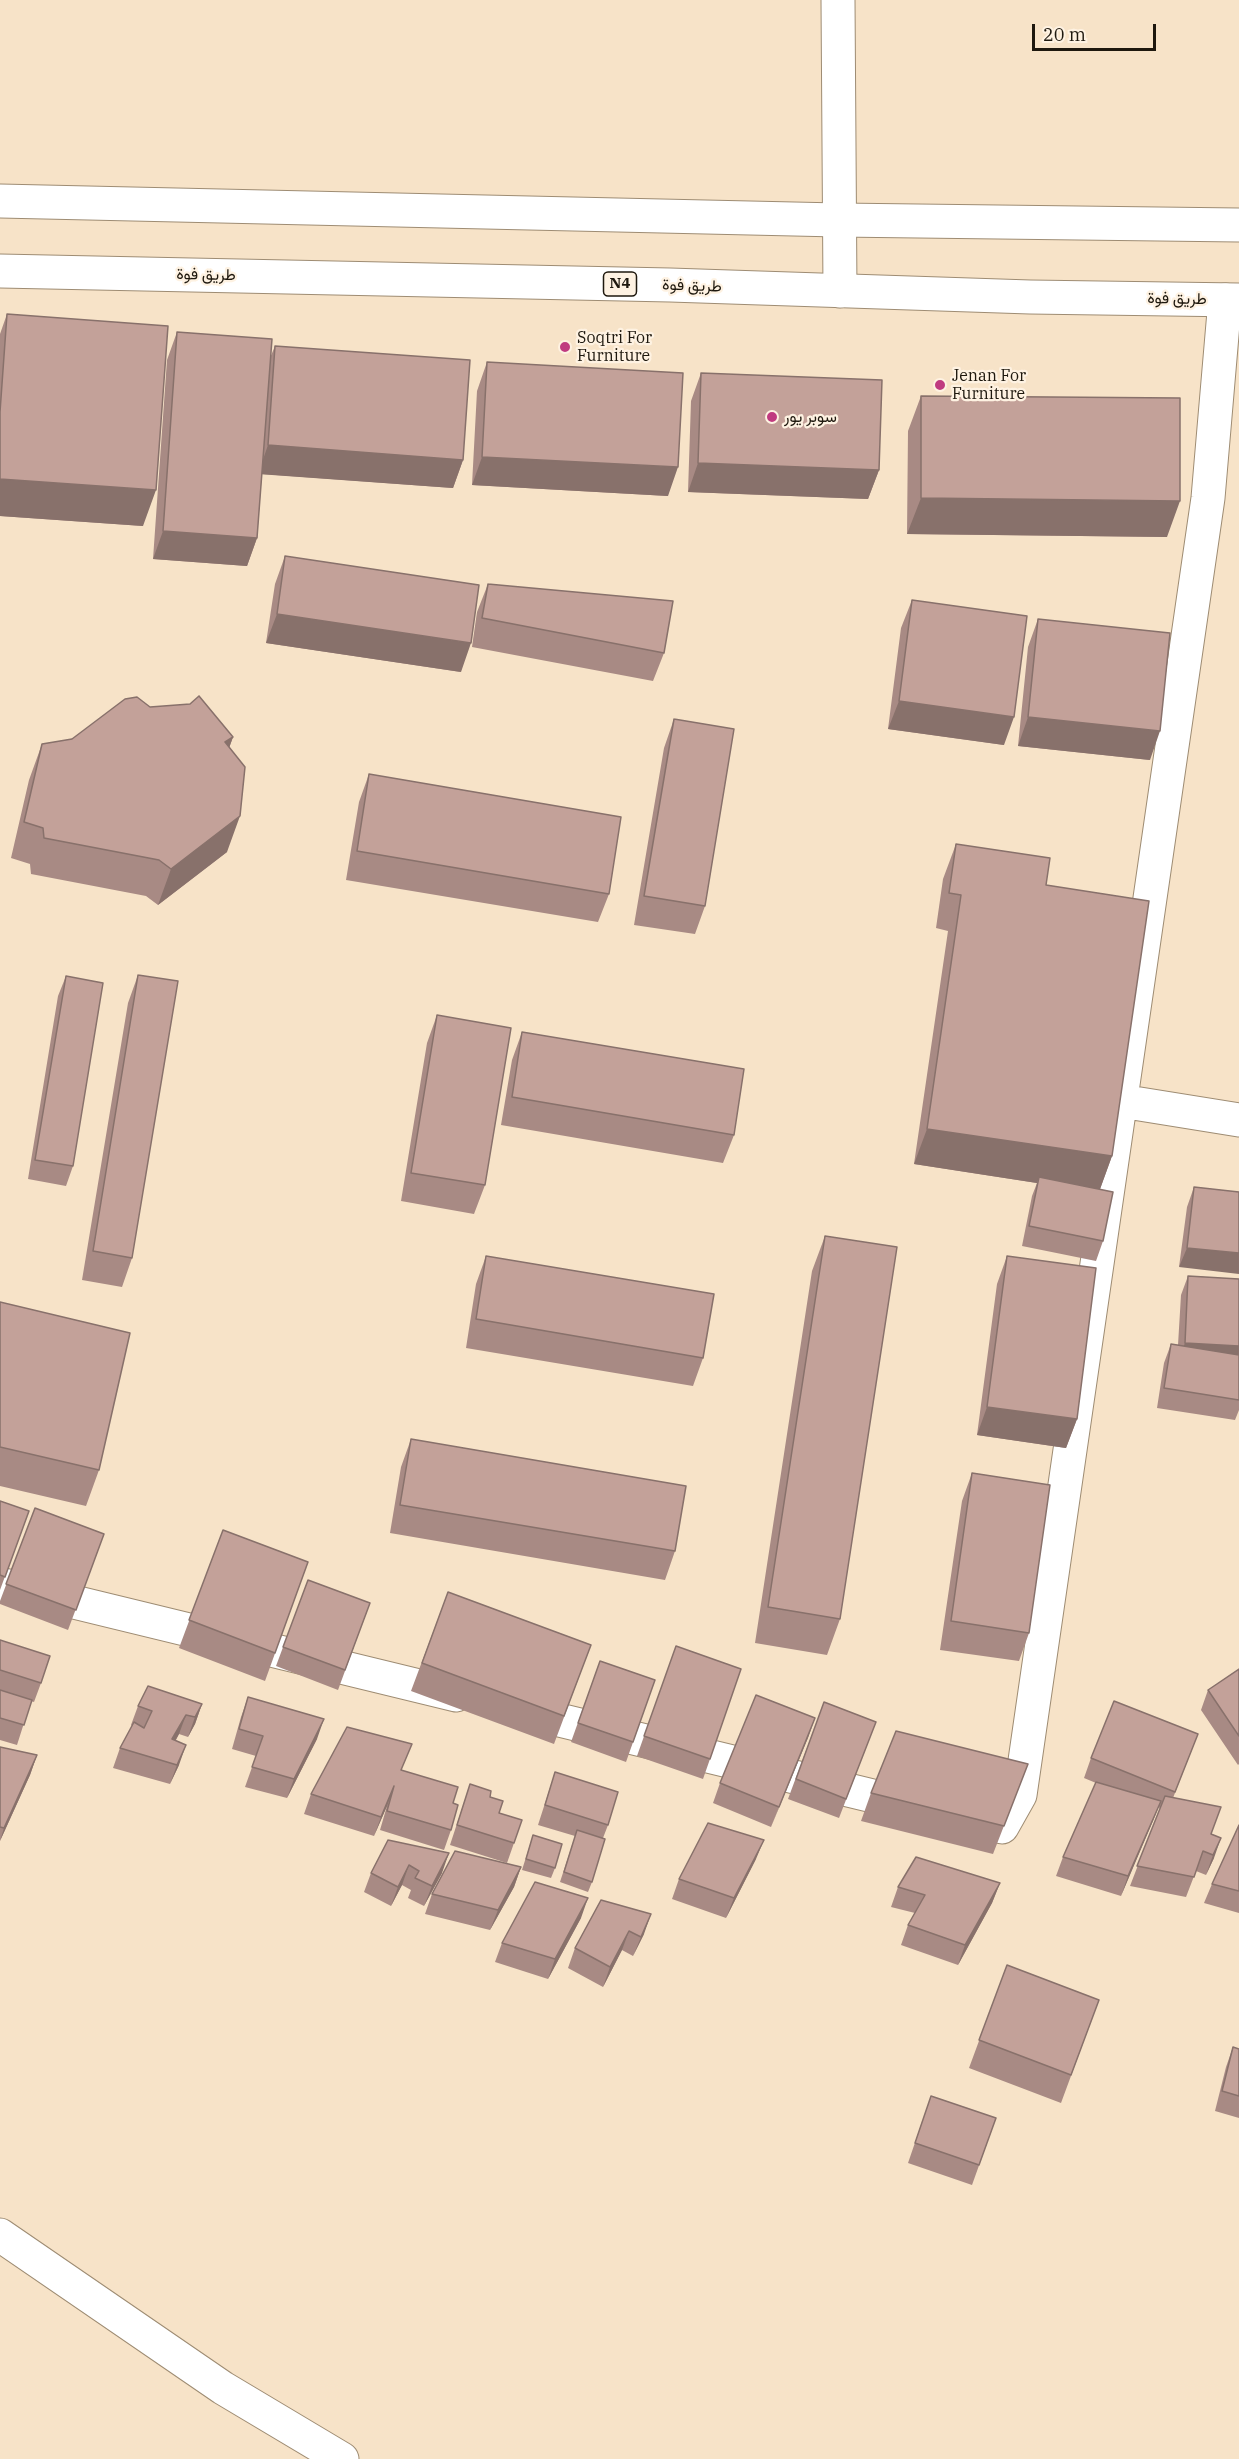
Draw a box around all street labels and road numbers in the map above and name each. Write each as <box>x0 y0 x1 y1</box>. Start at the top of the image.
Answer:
street label: طريق فوة <box>176 265 236 285</box>
road number: N4 <box>604 272 636 296</box>
street label: طريق فوة <box>662 275 722 297</box>
street label: طريق فوة <box>1147 289 1207 309</box>

